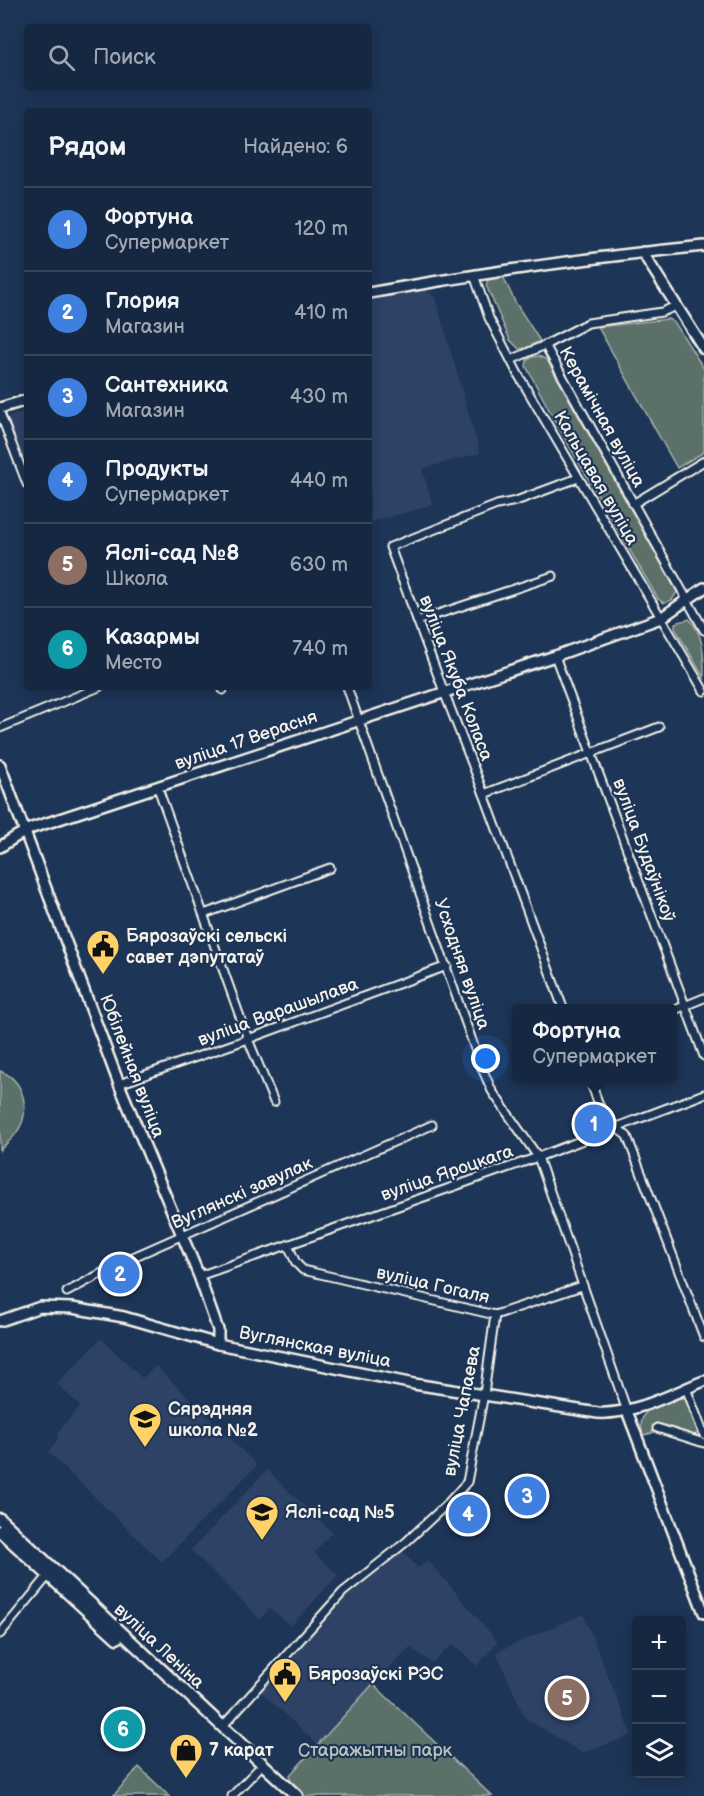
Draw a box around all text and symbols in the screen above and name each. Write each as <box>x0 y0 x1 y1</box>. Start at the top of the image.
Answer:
search box <box>24 24 372 90</box>
icon: search <box>45 41 78 74</box>
text: Поиск <box>93 44 156 71</box>
text: Рядом <box>48 132 126 163</box>
text: Найдено: 6 <box>243 135 348 159</box>
text: Фортуна <box>105 204 193 231</box>
text: 1 <box>63 217 72 241</box>
text: 120 m <box>295 217 348 241</box>
text: Супермаркет <box>105 231 229 255</box>
text: Глория <box>105 288 180 315</box>
text: 2 <box>62 301 73 325</box>
text: 410 m <box>294 301 348 325</box>
text: Магазин <box>105 315 185 339</box>
street label: Керамічная вуліца <box>555 343 649 491</box>
text: Сантехника <box>105 372 228 399</box>
text: 3 <box>62 385 73 409</box>
text: 430 m <box>290 385 348 409</box>
text: Магазин <box>105 399 185 423</box>
street label: Кальцавая вуліца <box>549 407 643 549</box>
text: Продукты <box>105 456 209 483</box>
text: 4 <box>62 469 73 493</box>
text: 440 m <box>290 469 348 493</box>
text: Супермаркет <box>105 483 229 507</box>
text: Яслі-сад №8 <box>105 540 240 567</box>
text: 5 <box>62 553 73 577</box>
text: 630 m <box>290 553 348 577</box>
text: Школа <box>105 567 168 591</box>
street label: вуліца Якуба Коласа <box>415 592 497 764</box>
text: Казармы <box>105 624 200 651</box>
text: 6 <box>61 637 74 661</box>
text: 740 m <box>292 637 348 661</box>
text: Место <box>105 651 162 675</box>
street label: вуліца 17 Верасня <box>172 706 320 774</box>
street label: вуліца Будаўнікоў <box>608 776 680 925</box>
street label: Усходняя вуліца <box>430 896 494 1033</box>
place label: Бярозаўскі сельскі савет дэпутатаў <box>126 926 287 968</box>
public building icon: Бярозаўскі сельскі савет дэпутатаў <box>85 928 121 975</box>
street label: вуліца Варашылава <box>195 973 361 1051</box>
street label: Юбілейная вуліца <box>95 991 169 1141</box>
popup <box>512 1004 677 1082</box>
text: Фортуна <box>532 1018 620 1045</box>
your location <box>471 1044 500 1073</box>
text: Супермаркет <box>532 1045 657 1069</box>
pin: 1 <box>574 1102 614 1146</box>
street label: вуліца Яроцкага <box>378 1140 516 1205</box>
street label: Вуглянскі завулак <box>168 1152 316 1234</box>
pin: 2 <box>100 1252 140 1296</box>
street label: вуліца Гогаля <box>374 1262 492 1308</box>
street label: Вуглянская вуліца <box>237 1322 393 1372</box>
street label: вуліца Чапаева <box>439 1344 485 1478</box>
place label: Сярэдняя школа №2 <box>168 1399 258 1441</box>
school or university icon: Сярэдняя школа №2 <box>127 1401 163 1448</box>
pin: 3 <box>508 1474 546 1518</box>
pin: 4 <box>448 1492 488 1537</box>
school or university icon: Яслі-сад №5 <box>244 1494 280 1541</box>
place label: Яслі-сад №5 <box>285 1502 395 1523</box>
street label: вуліца Леніна <box>110 1599 209 1693</box>
map controls <box>632 1616 686 1778</box>
button: + <box>632 1616 686 1670</box>
public building icon: Бярозаўскі РЭС <box>267 1656 303 1703</box>
place label: Бярозаўскі РЭС <box>308 1664 444 1685</box>
button: − <box>632 1670 686 1724</box>
pin: 5 <box>548 1676 586 1720</box>
pin: 6 <box>104 1706 142 1752</box>
button: layers <box>632 1724 686 1778</box>
shop icon: 7 карат <box>168 1732 204 1779</box>
place label: 7 карат <box>209 1740 274 1761</box>
park label: Старажытны парк <box>298 1740 453 1761</box>

